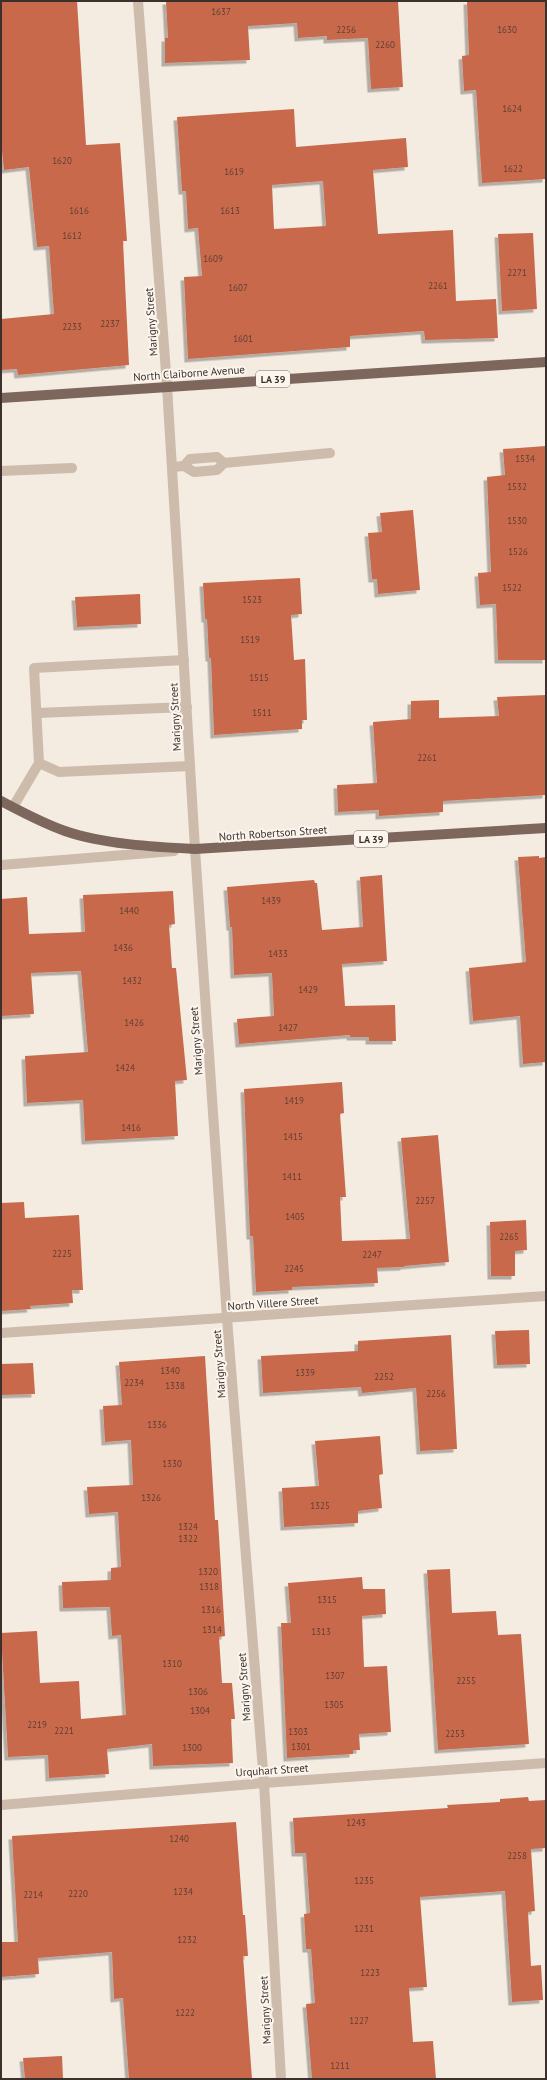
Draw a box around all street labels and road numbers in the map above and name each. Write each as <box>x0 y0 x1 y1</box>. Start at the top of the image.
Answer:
street label: Marigny Street <box>142 287 160 357</box>
street label: North Claiborne Avenue <box>133 362 246 384</box>
road number: LA 39 <box>256 371 290 387</box>
street label: Marigny Street <box>166 682 184 752</box>
street label: North Robertson Street <box>218 822 328 844</box>
road number: LA 39 <box>354 831 388 847</box>
street label: Marigny Street <box>187 1006 205 1076</box>
street label: North Villere Street <box>227 1293 319 1313</box>
street label: Marigny Street <box>210 1329 228 1399</box>
street label: Marigny Street <box>235 1652 253 1722</box>
street label: Urquhart Street <box>235 1760 309 1780</box>
street label: Marigny Street <box>256 1975 274 2045</box>

